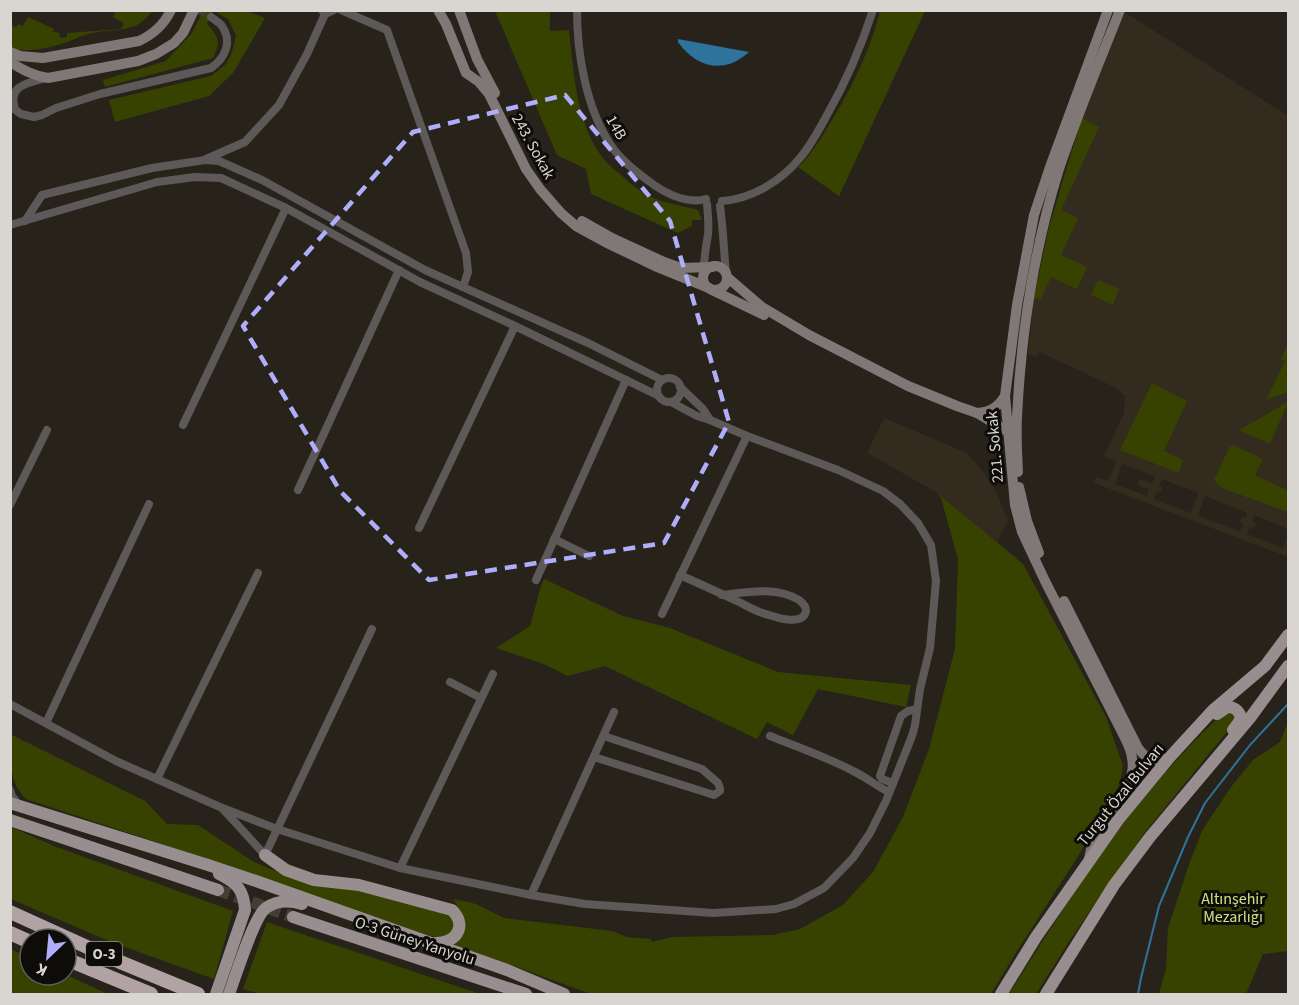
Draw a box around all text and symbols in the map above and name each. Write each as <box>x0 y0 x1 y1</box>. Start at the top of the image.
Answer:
street label: 243. Sokak <box>506 110 560 183</box>
street label: 14B <box>600 111 632 144</box>
street label: 221. Sokak <box>981 410 1009 484</box>
street label: Turgut Özal Bulvarı <box>1072 739 1169 851</box>
park label: Altınşehir Mezarlığı <box>1201 888 1265 928</box>
street label: O-3 Güney Yanyolu <box>352 911 478 971</box>
north arrow <box>18 927 78 987</box>
road number: O-3 <box>86 942 122 966</box>
text: K <box>32 957 51 982</box>

